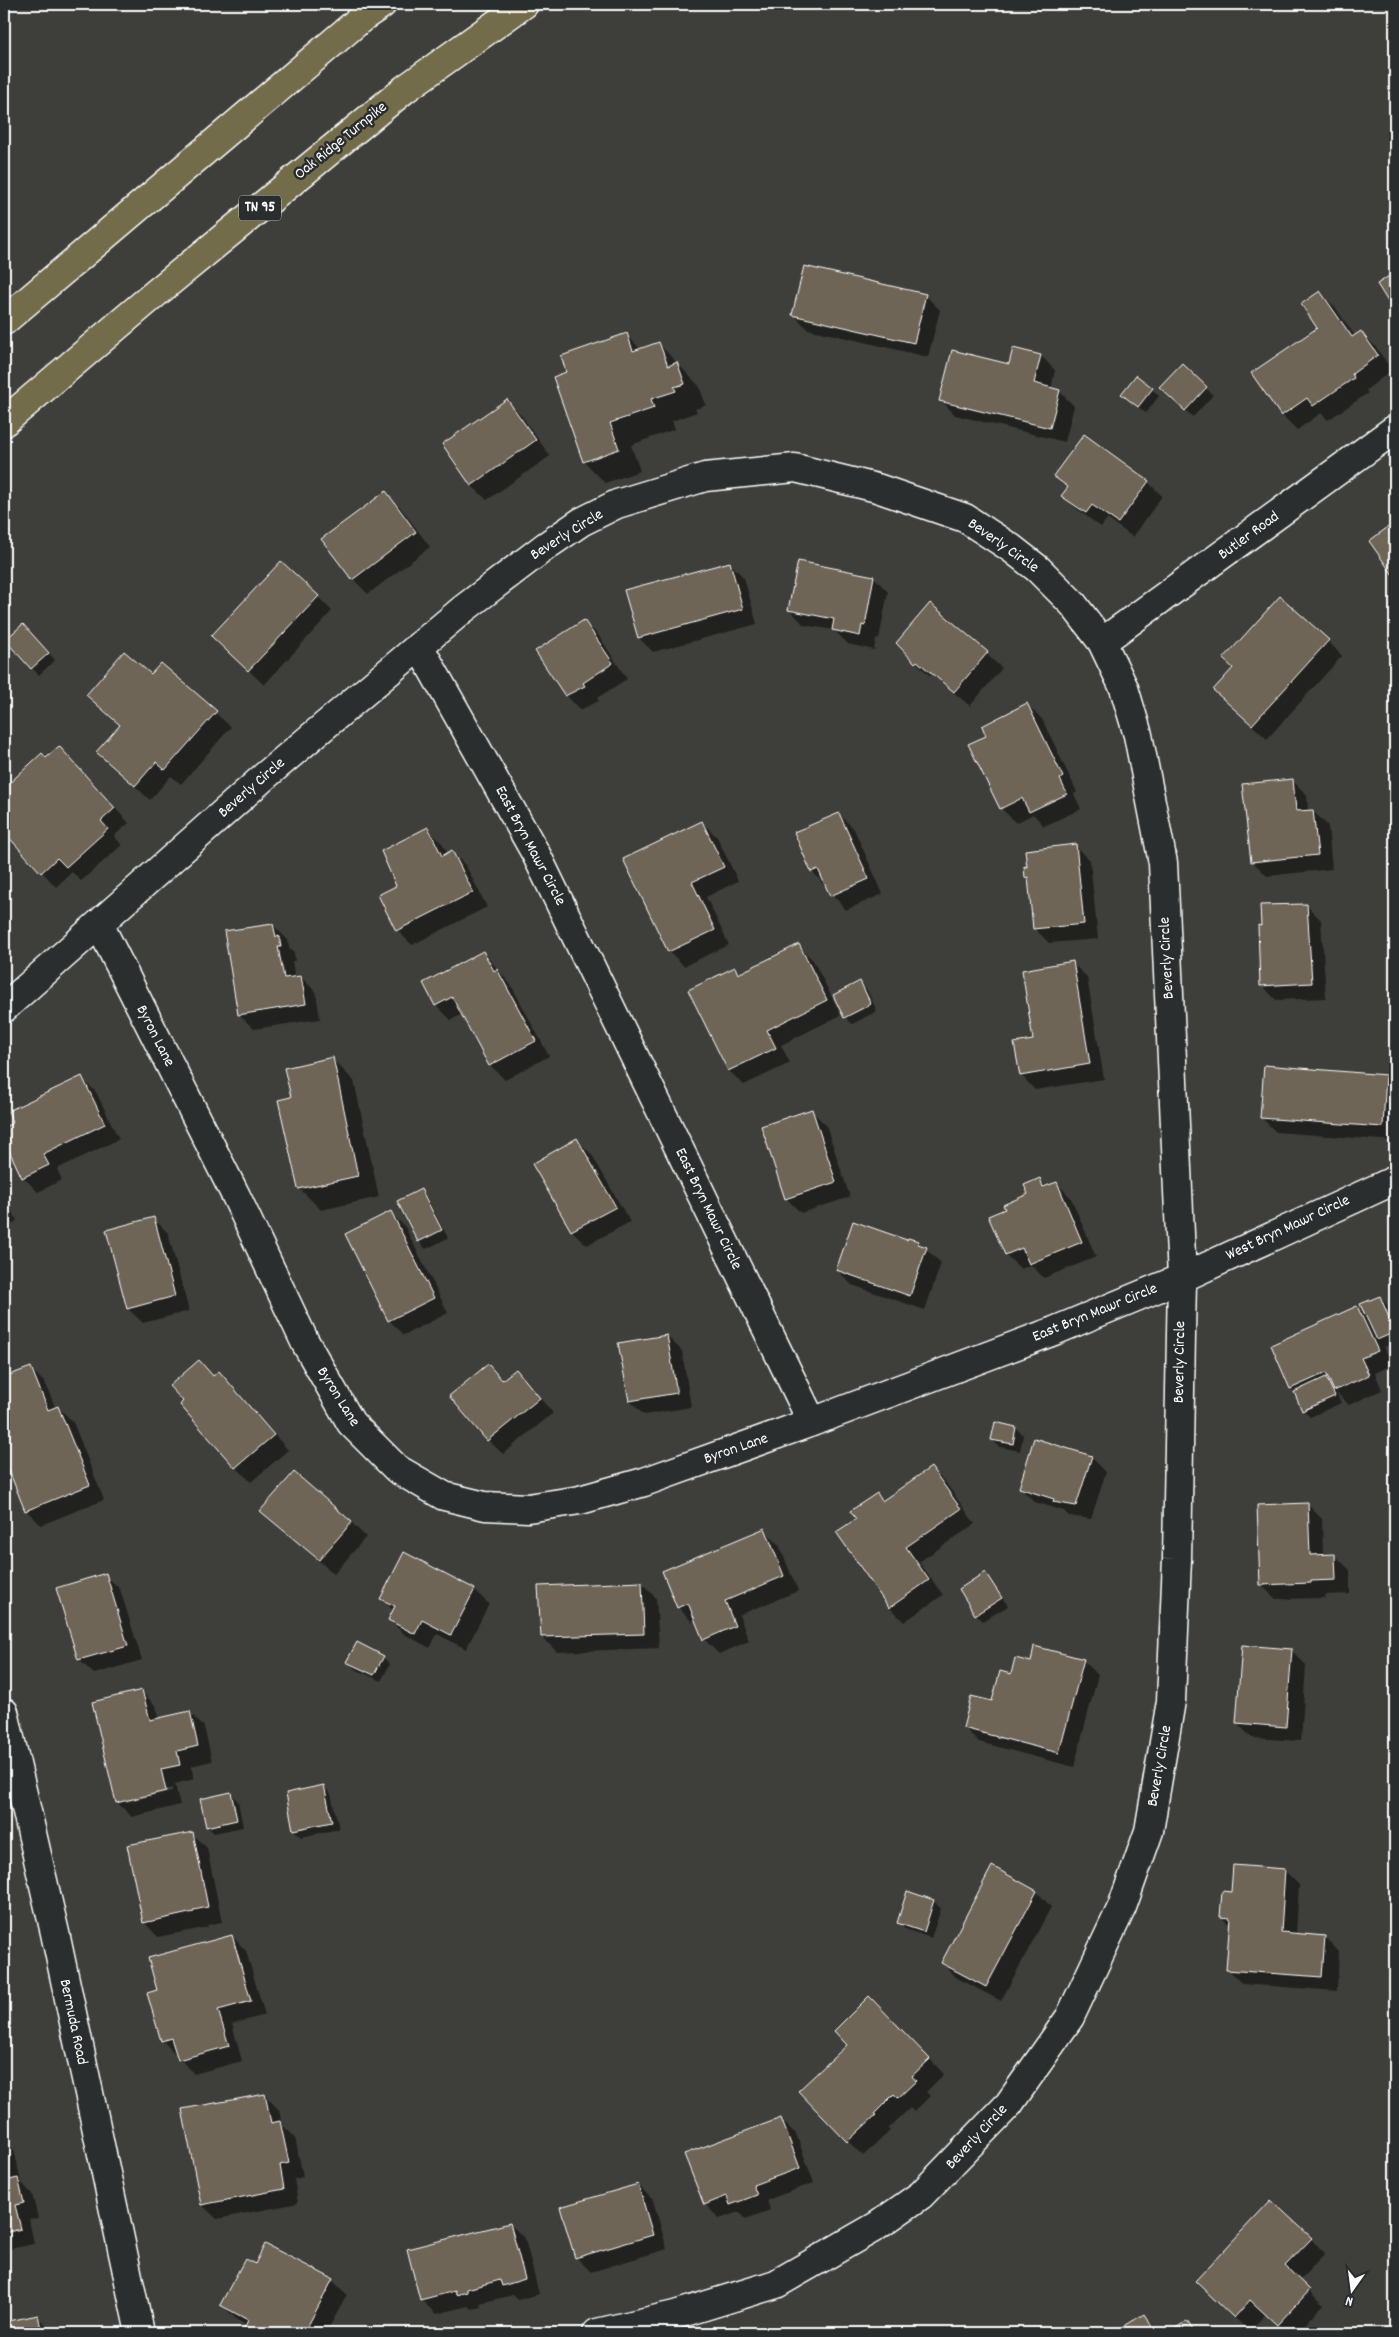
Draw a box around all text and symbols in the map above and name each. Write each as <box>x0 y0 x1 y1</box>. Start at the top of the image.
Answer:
street label: Oak Ridge Turnpike <box>290 96 392 186</box>
road number: TN 95 <box>239 196 281 220</box>
street label: Beverly Circle <box>526 503 608 567</box>
street label: Butler Road <box>1214 506 1284 566</box>
street label: Beverly Circle <box>963 513 1043 579</box>
street label: Beverly Circle <box>213 752 291 824</box>
street label: East Bryn Mawr Circle <box>489 782 571 910</box>
street label: Beverly Circle <box>1153 916 1181 1000</box>
street label: Byron Lane <box>130 1001 180 1071</box>
street label: East Bryn Mawr Circle <box>669 1144 747 1274</box>
street label: West Bryn Mawr Circle <box>1222 1189 1354 1267</box>
street label: East Bryn Mawr Circle <box>1029 1277 1161 1349</box>
street label: Beverly Circle <box>1168 1321 1192 1403</box>
street label: Byron Lane <box>311 1363 365 1431</box>
street label: Byron Lane <box>701 1427 771 1471</box>
street label: Beverly Circle <box>1142 1723 1178 1809</box>
street label: Bermuda Road <box>53 1977 93 2067</box>
street label: Beverly Circle <box>941 2099 1013 2175</box>
north arrow <box>1326 2264 1376 2314</box>
text: N <box>1343 2290 1355 2311</box>

